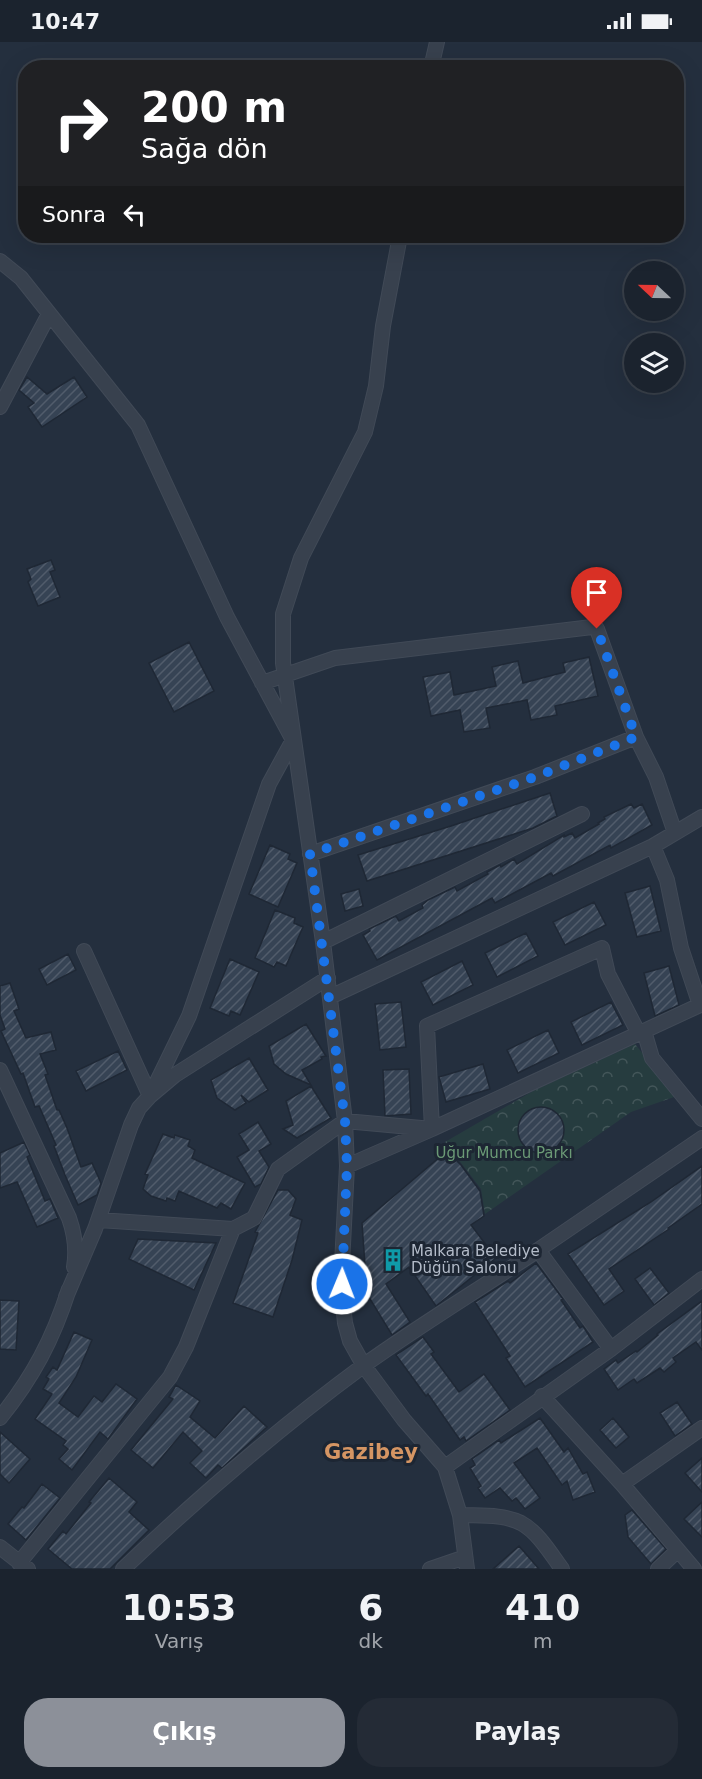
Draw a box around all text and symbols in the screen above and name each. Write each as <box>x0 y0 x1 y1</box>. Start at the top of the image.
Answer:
text: 10:47 <box>30 9 100 34</box>
text: 200 m <box>141 83 287 132</box>
icon: right <box>42 84 120 162</box>
text: Sağa dön <box>141 133 268 164</box>
icon: left <box>118 198 151 231</box>
text: Sonra <box>42 202 106 227</box>
north arrow <box>624 261 684 321</box>
map controls <box>624 261 684 393</box>
button: layers <box>624 333 684 393</box>
pin <box>571 567 622 629</box>
icon: arrive <box>580 576 613 609</box>
park label: Uğur Mumcu Parkı <box>435 1144 573 1162</box>
place label: Malkara Belediye Düğün Salonu <box>411 1242 540 1277</box>
building icon: Malkara Belediye Düğün Salonu <box>380 1247 406 1273</box>
position arrow <box>310 1252 374 1316</box>
district label: Gazibey <box>324 1440 418 1464</box>
text: 10:53 <box>122 1587 236 1628</box>
text: 6 <box>358 1587 383 1628</box>
text: 410 <box>505 1587 580 1628</box>
text: Varış <box>155 1629 203 1653</box>
text: dk <box>359 1629 383 1653</box>
text: m <box>533 1629 552 1653</box>
button: Çıkış <box>24 1698 345 1767</box>
button: Paylaş <box>357 1698 678 1767</box>

